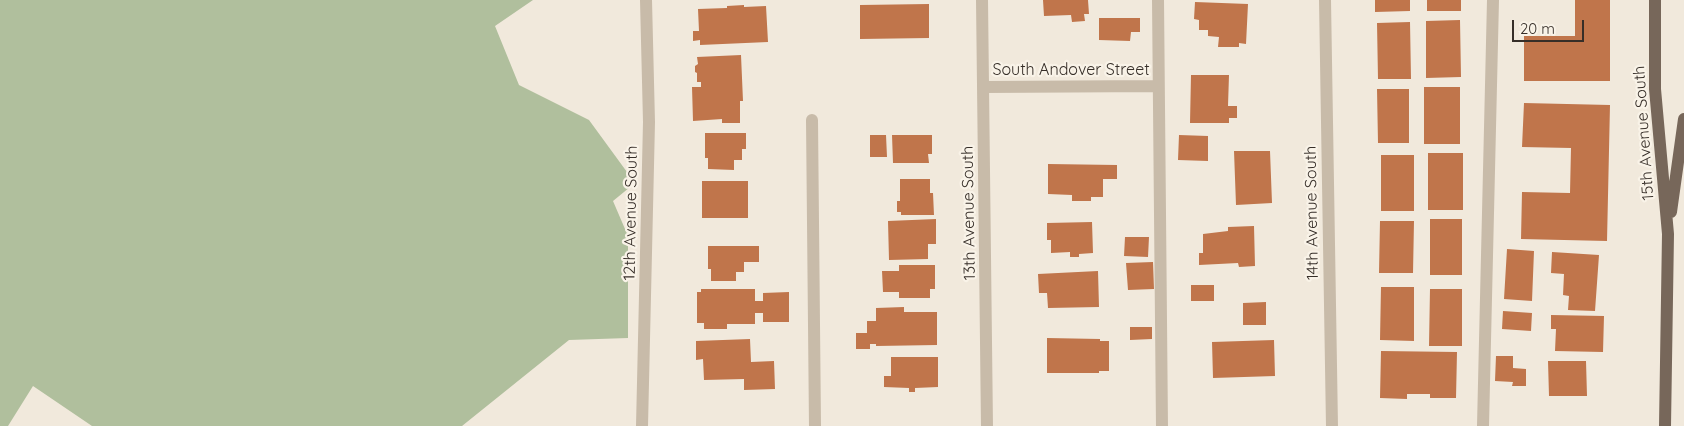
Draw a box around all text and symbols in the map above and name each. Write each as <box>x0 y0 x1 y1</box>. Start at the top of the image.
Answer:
scale bar <box>1514 10 1586 42</box>
text: 20 m <box>1520 19 1555 38</box>
street label: South Andover Street <box>992 60 1150 80</box>
street label: 15th Avenue South <box>1630 65 1658 201</box>
street label: 12th Avenue South <box>620 145 642 281</box>
street label: 13th Avenue South <box>958 146 980 280</box>
street label: 14th Avenue South <box>1301 146 1323 280</box>

